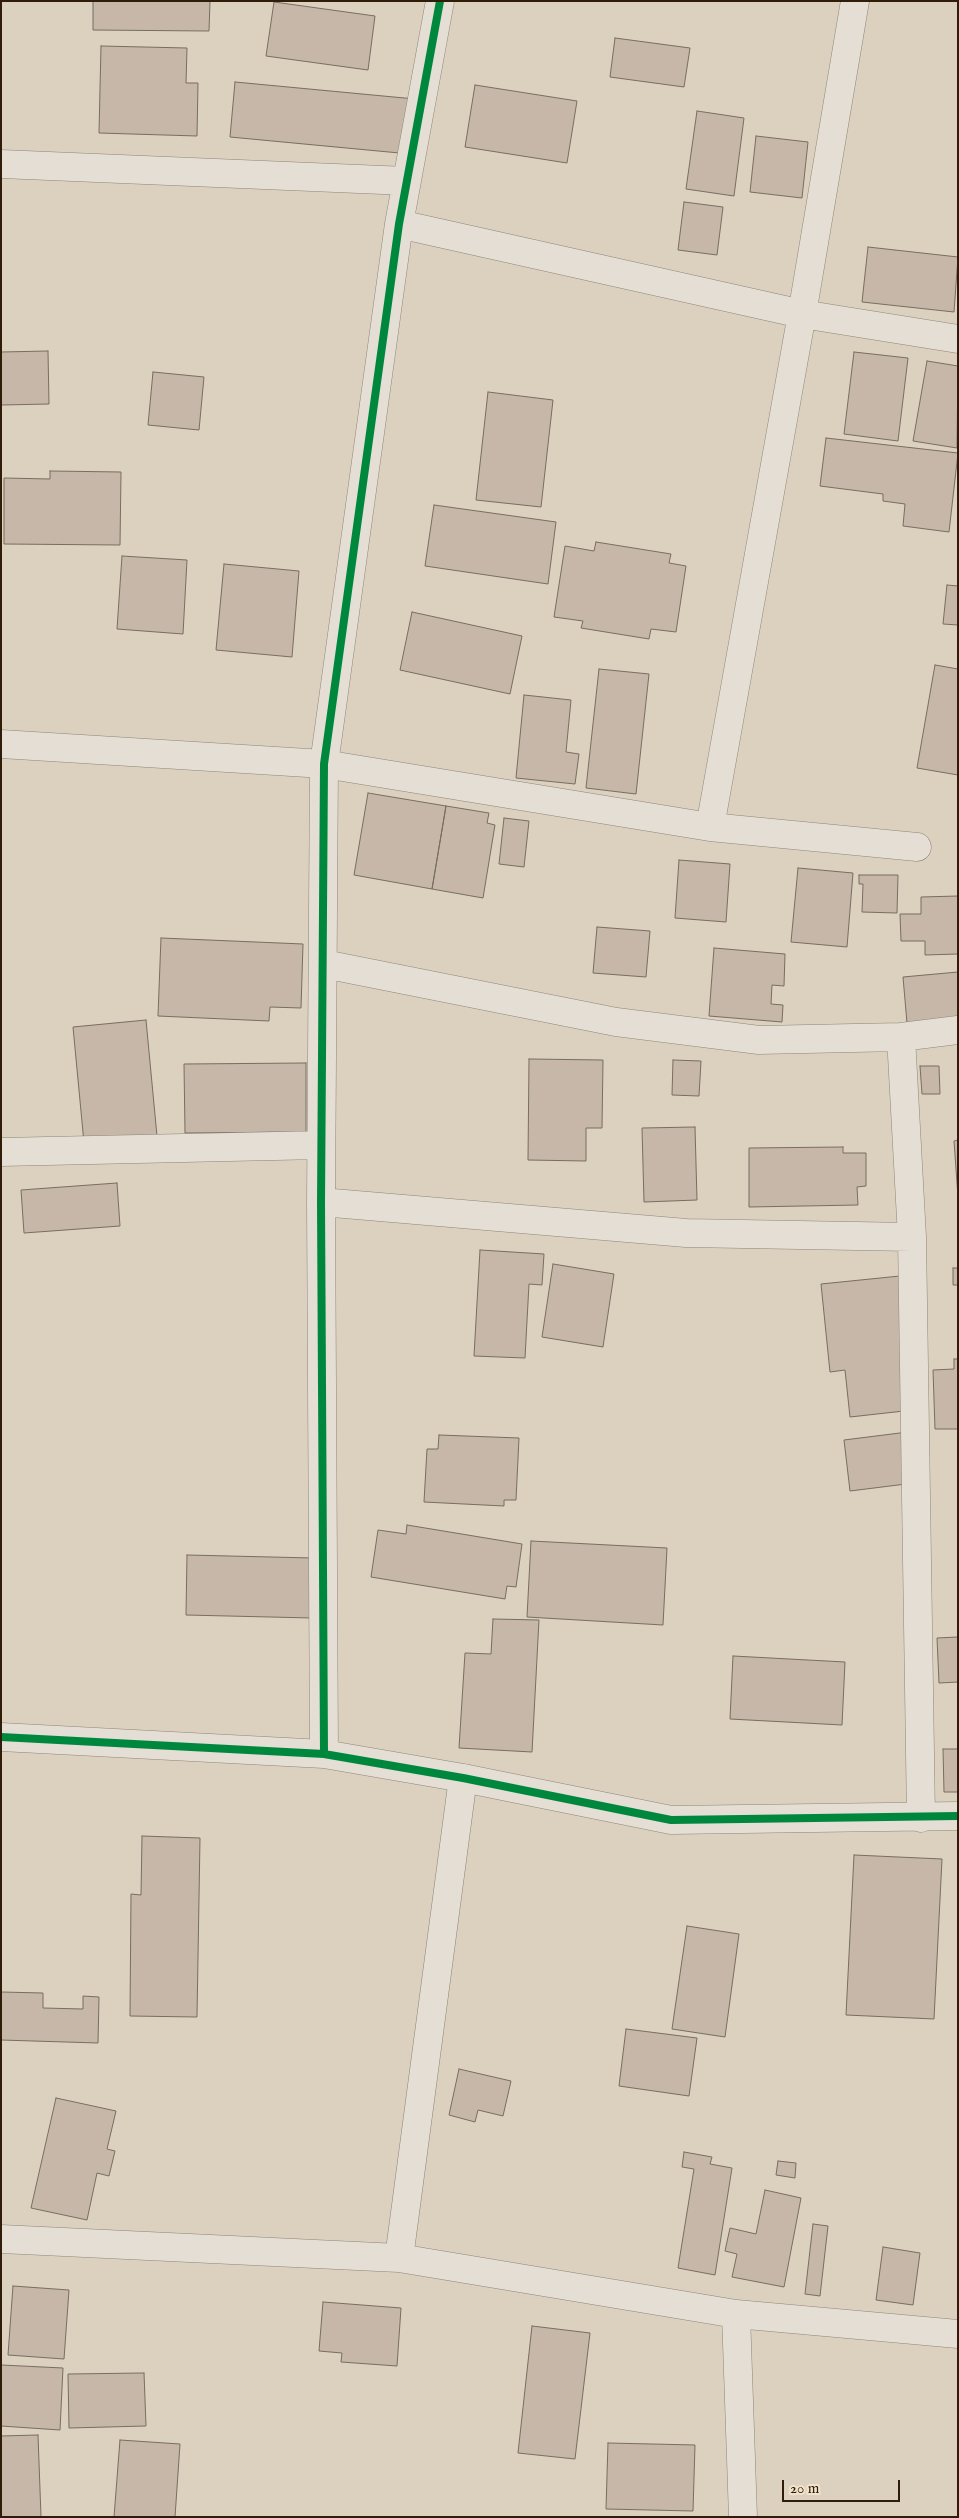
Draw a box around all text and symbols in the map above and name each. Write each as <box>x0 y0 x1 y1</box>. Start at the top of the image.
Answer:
scale bar <box>784 2470 902 2502</box>
text: 20 m <box>790 2479 819 2498</box>

